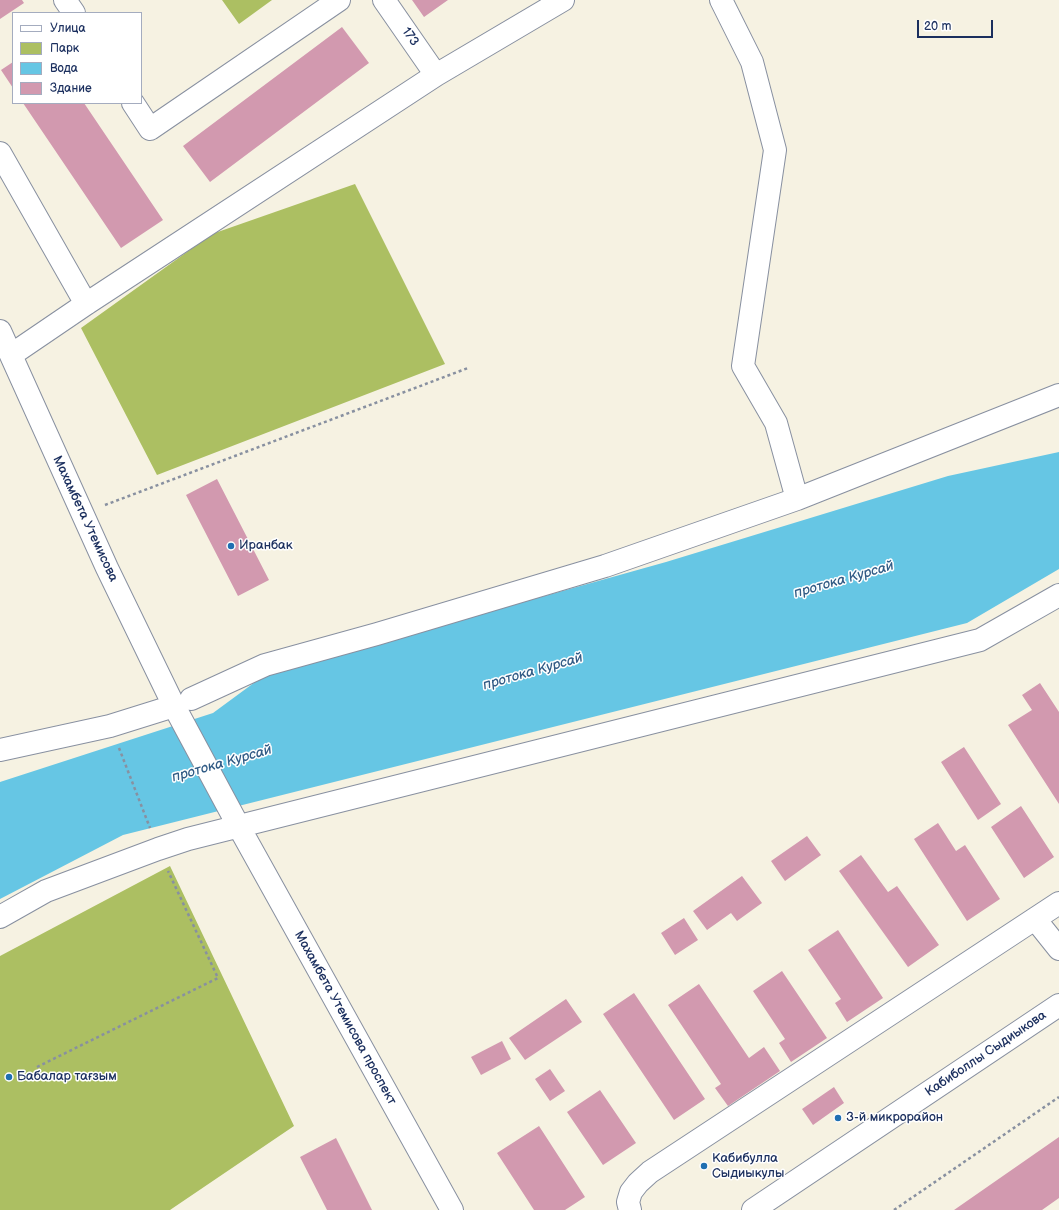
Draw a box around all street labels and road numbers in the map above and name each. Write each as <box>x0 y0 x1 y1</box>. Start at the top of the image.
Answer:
street label: 173 <box>398 25 422 49</box>
street label: Махамбета Утемисова <box>49 454 121 584</box>
street label: Махамбета Утемисова проспект <box>291 928 399 1108</box>
street label: Кабиболлы Сыдиыкова <box>923 1008 1049 1100</box>

